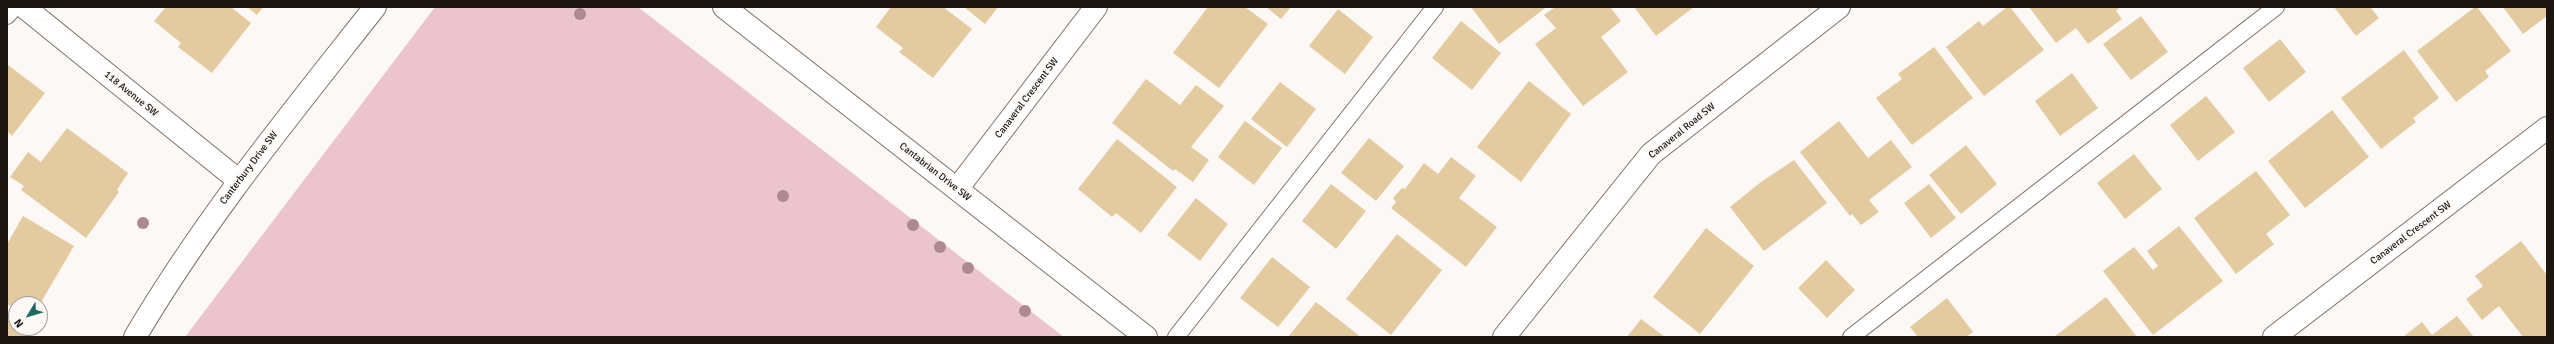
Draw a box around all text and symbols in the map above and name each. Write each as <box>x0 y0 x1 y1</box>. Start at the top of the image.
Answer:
street label: Canaveral Crescent SW <box>993 55 1061 141</box>
street label: 118 Avenue SW <box>102 69 160 119</box>
street label: Canaveral Road SW <box>1646 101 1718 161</box>
street label: Canterbury Drive SW <box>218 129 280 207</box>
street label: Cantabrian Drive SW <box>897 140 973 204</box>
street label: Canaveral Crescent SW <box>2368 199 2454 267</box>
north arrow <box>8 296 48 336</box>
text: N <box>11 316 26 330</box>

